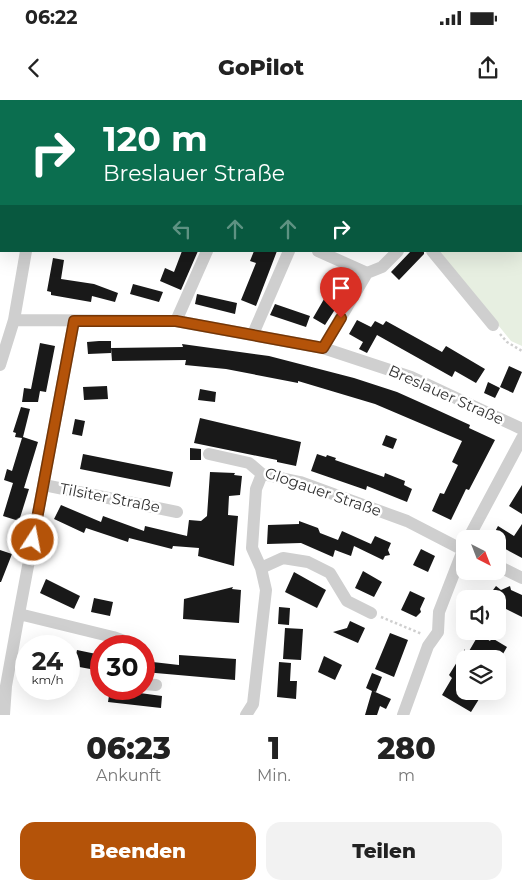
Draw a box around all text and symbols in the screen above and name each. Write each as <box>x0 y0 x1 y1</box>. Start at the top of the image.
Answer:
text: 06:22 <box>25 6 77 29</box>
icon: back <box>20 54 48 82</box>
text: GoPilot <box>218 54 304 81</box>
icon: share <box>474 54 502 82</box>
text: 120 m <box>103 117 208 160</box>
icon: right <box>20 120 85 185</box>
text: Breslauer Straße <box>103 160 285 187</box>
icon: left <box>168 215 196 243</box>
icon: ahead <box>221 215 249 243</box>
icon: ahead <box>274 215 302 243</box>
icon: right <box>327 215 355 243</box>
pin <box>320 267 362 318</box>
icon: arrive <box>327 274 355 302</box>
street label: Breslauer Straße <box>386 361 507 428</box>
street label: Glogauer Straße <box>262 463 384 520</box>
street label: Tilsiter Straße <box>59 479 162 517</box>
position arrow <box>6 513 58 565</box>
north arrow <box>456 530 506 580</box>
map controls <box>456 530 506 700</box>
button: sound <box>456 590 506 640</box>
speed limit sign: 30 <box>90 635 155 700</box>
text: 24 <box>32 646 63 676</box>
button: layers <box>456 650 506 700</box>
text: km/h <box>31 672 64 687</box>
text: 06:23 <box>86 730 171 767</box>
text: 1 <box>268 730 280 767</box>
text: 280 <box>377 730 436 767</box>
text: Ankunft <box>96 766 161 785</box>
text: Min. <box>257 766 291 785</box>
text: m <box>398 766 415 785</box>
button: Beenden <box>20 822 256 880</box>
button: Teilen <box>266 822 502 880</box>

